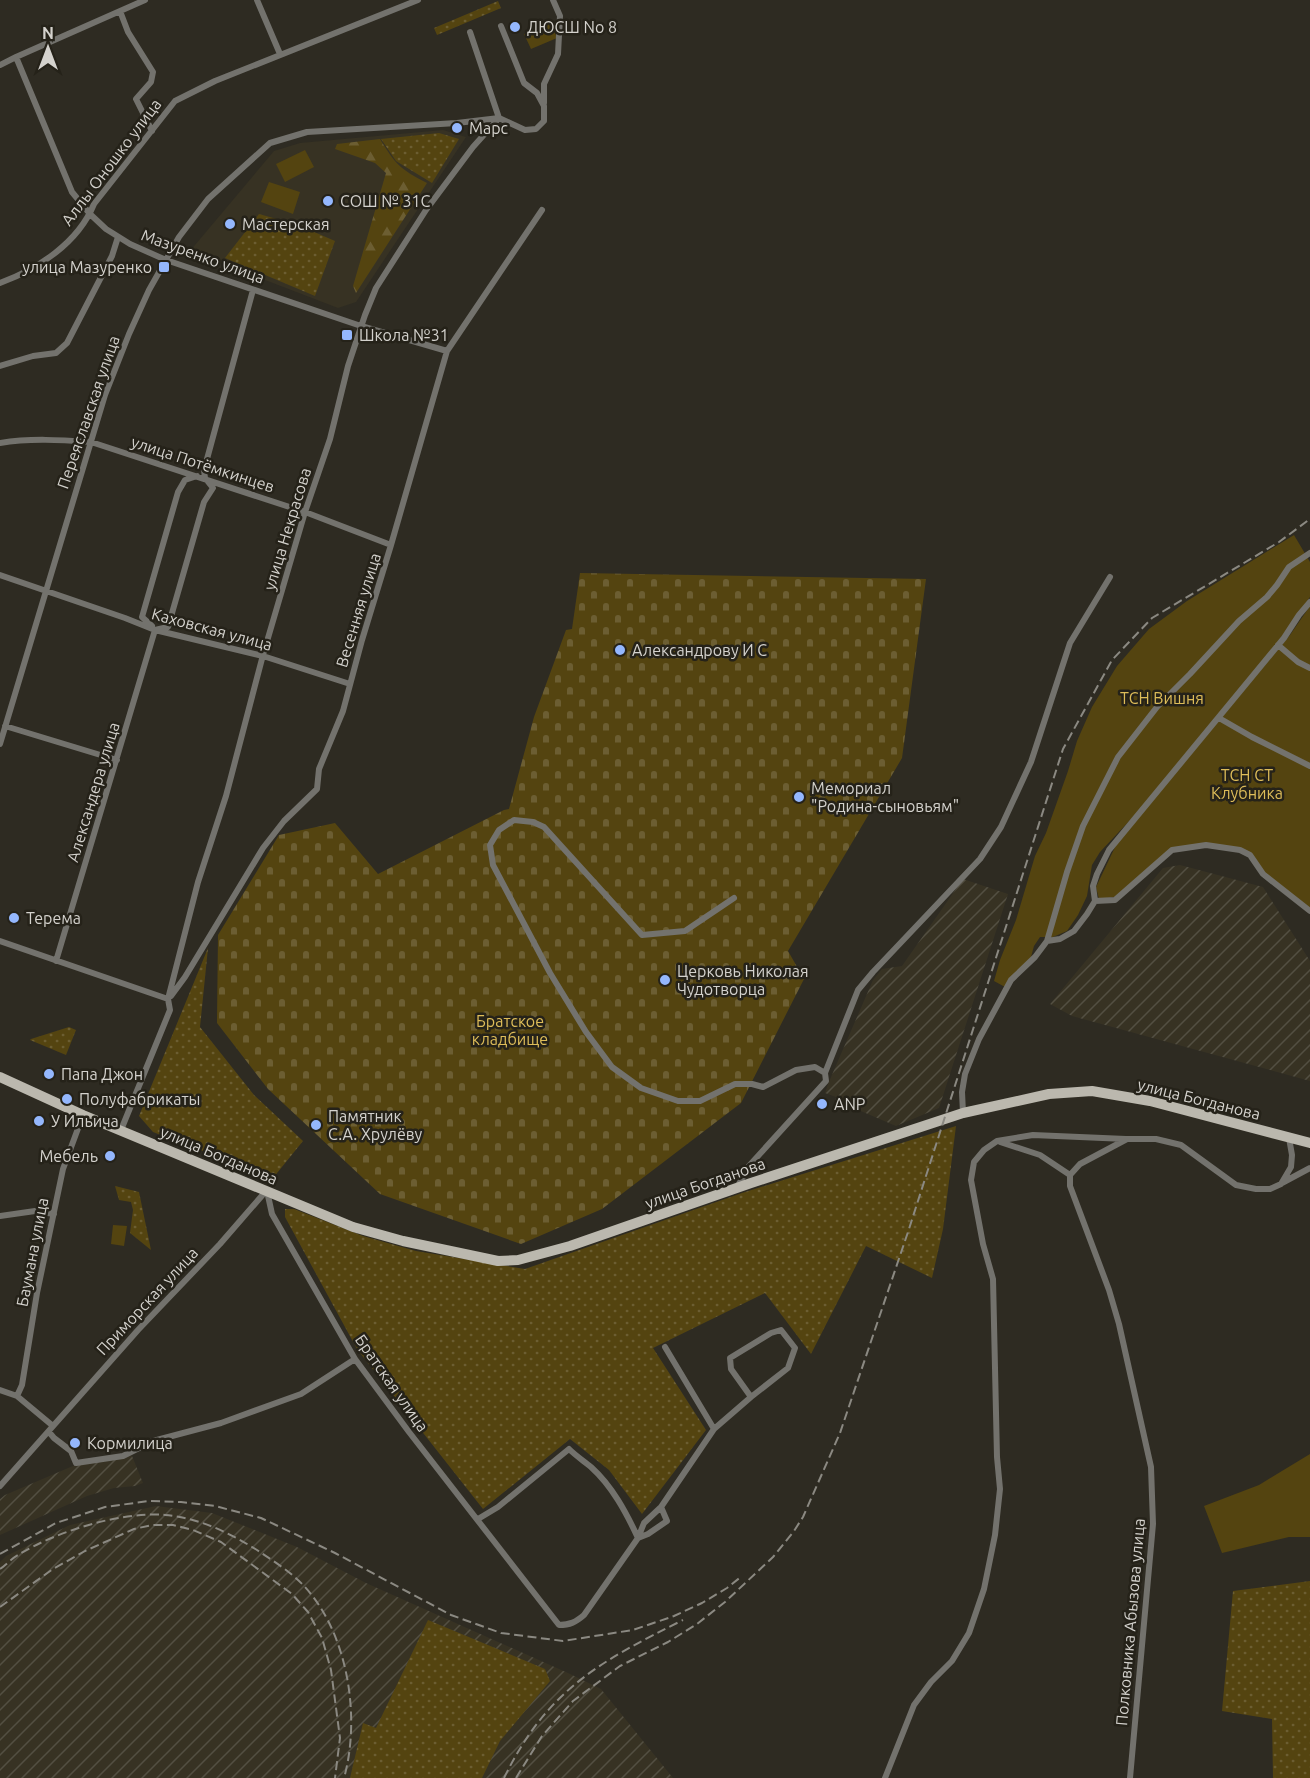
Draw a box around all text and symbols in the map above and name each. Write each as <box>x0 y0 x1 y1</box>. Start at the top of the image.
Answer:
north arrow <box>18 18 78 78</box>
place label: ДЮСШ No 8 <box>527 18 617 36</box>
marker: ДЮСШ No 8 <box>508 20 522 34</box>
text: N <box>42 24 54 42</box>
street label: Аллы Оношко улица <box>58 95 164 229</box>
place label: Марс <box>469 119 508 137</box>
marker: Марс <box>450 121 464 135</box>
place label: СОШ № 31С <box>340 192 431 210</box>
marker: СОШ № 31С <box>321 194 335 208</box>
place label: Мастерская <box>242 215 330 233</box>
marker: Мастерская <box>223 217 237 231</box>
street label: Мазуренко улица <box>139 225 267 287</box>
place label: улица Мазуренко <box>22 258 152 276</box>
marker: улица Мазуренко <box>157 260 171 274</box>
place label: Школа №31 <box>359 326 449 344</box>
marker: Школа №31 <box>340 328 354 342</box>
street label: Переяславская улица <box>53 333 123 491</box>
street label: улица Потёмкинцев <box>129 432 277 496</box>
street label: улица Некрасова <box>260 466 314 592</box>
street label: Весенняя улица <box>332 551 384 669</box>
street label: Каховская улица <box>150 604 274 654</box>
place label: Александрову И С <box>632 641 767 659</box>
marker: Александрову И С <box>613 643 627 657</box>
park label: ТСН Вишня <box>1120 689 1204 707</box>
street label: Александера улица <box>63 720 123 864</box>
park label: ТСН СТ Клубника <box>1211 766 1283 802</box>
place label: Мемориал "Родина-сыновьям" <box>811 779 959 815</box>
marker: Мемориал "Родина-сыновьям" <box>792 790 806 804</box>
place label: Терема <box>26 909 81 927</box>
marker: Терема <box>7 911 21 925</box>
place label: Церковь Николая Чудотворца <box>677 962 809 998</box>
marker: Церковь Николая Чудотворца <box>658 973 672 987</box>
park label: Братское кладбище <box>472 1012 548 1048</box>
place label: Папа Джон <box>61 1065 143 1083</box>
marker: Папа Джон <box>42 1067 56 1081</box>
street label: улица Богданова <box>1136 1075 1262 1123</box>
place label: Полуфабрикаты <box>79 1090 200 1108</box>
marker: Полуфабрикаты <box>60 1092 74 1106</box>
place label: ANP <box>834 1095 865 1113</box>
marker: ANP <box>815 1097 829 1111</box>
place label: Памятник С.А. Хрулёву <box>328 1107 423 1143</box>
place label: У Ильича <box>51 1112 119 1130</box>
marker: У Ильича <box>32 1114 46 1128</box>
marker: Памятник С.А. Хрулёву <box>309 1118 323 1132</box>
street label: улица Богданова <box>158 1122 280 1188</box>
place label: Мебель <box>39 1147 98 1165</box>
marker: Мебель <box>103 1149 117 1163</box>
street label: улица Богданова <box>643 1154 767 1212</box>
street label: Баумана улица <box>13 1196 51 1308</box>
street label: Приморская улица <box>93 1244 201 1358</box>
street label: Братская улица <box>352 1331 432 1435</box>
place label: Кормилица <box>87 1434 173 1452</box>
marker: Кормилица <box>68 1436 82 1450</box>
street label: Полковника Абызова улица <box>1112 1518 1148 1726</box>

